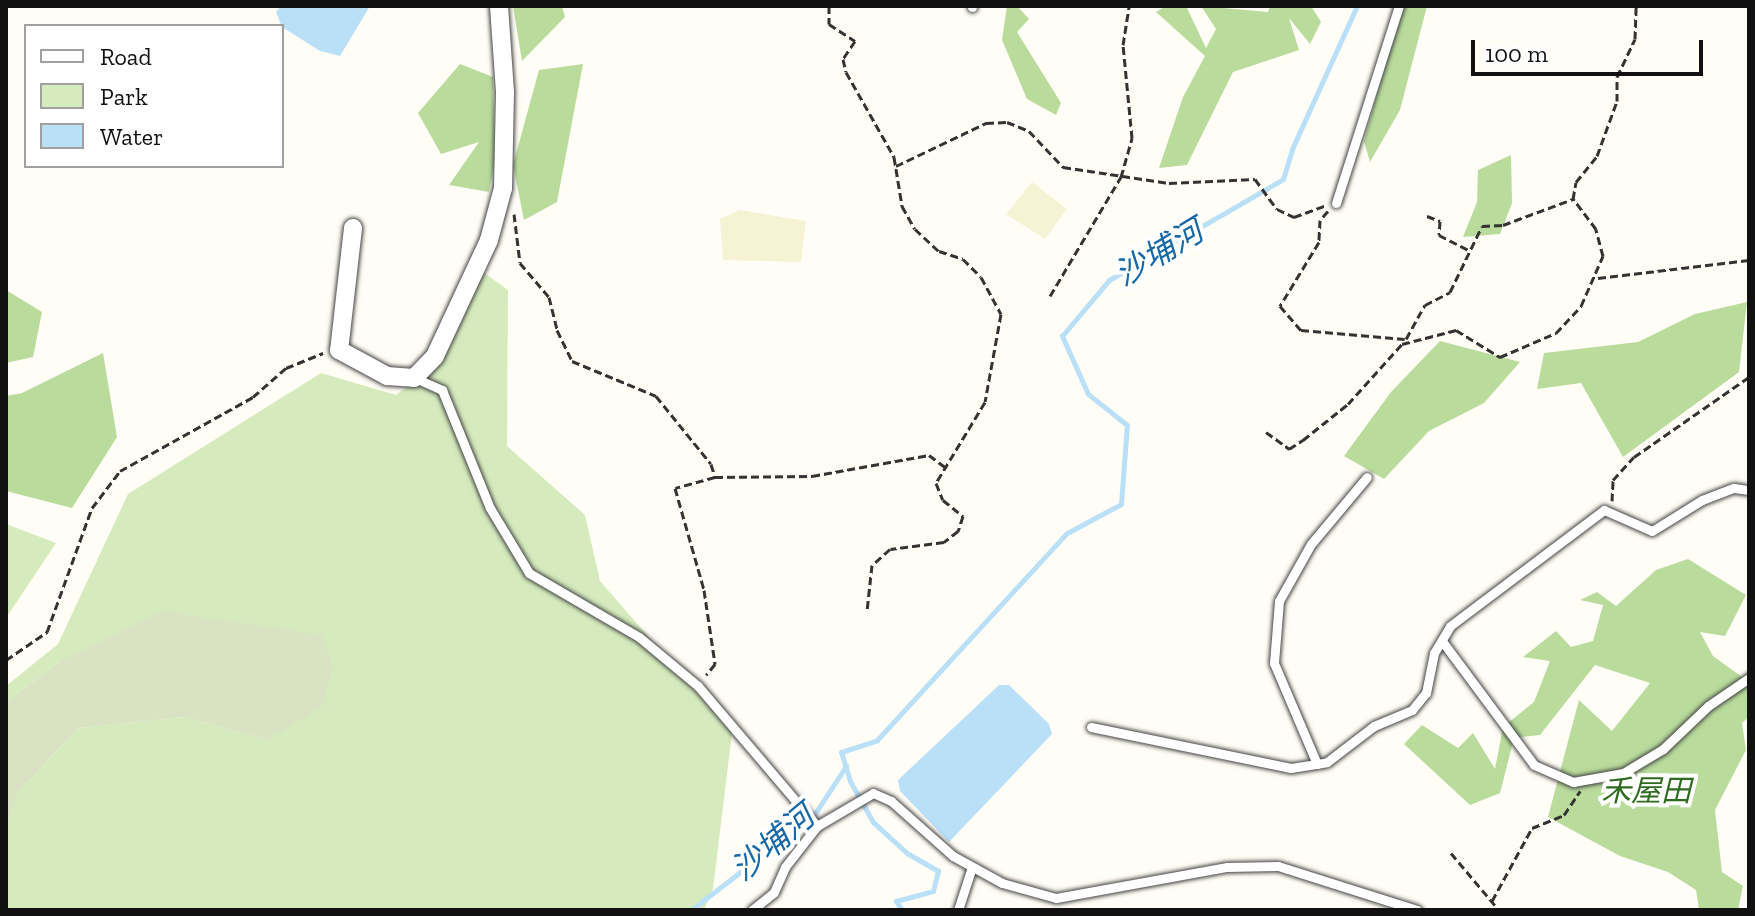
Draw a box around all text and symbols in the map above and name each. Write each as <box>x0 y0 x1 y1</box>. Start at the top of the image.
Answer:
legend <box>24 24 284 168</box>
scale bar <box>1475 24 1707 74</box>
text: 100 m <box>1485 39 1548 68</box>
text: Road <box>100 42 152 71</box>
text: Park <box>100 82 148 111</box>
text: Water <box>100 122 163 151</box>
water label: 沙埔河 <box>1108 212 1210 294</box>
park label: 禾屋田 <box>1601 773 1691 809</box>
water label: 沙埔河 <box>724 797 822 889</box>

